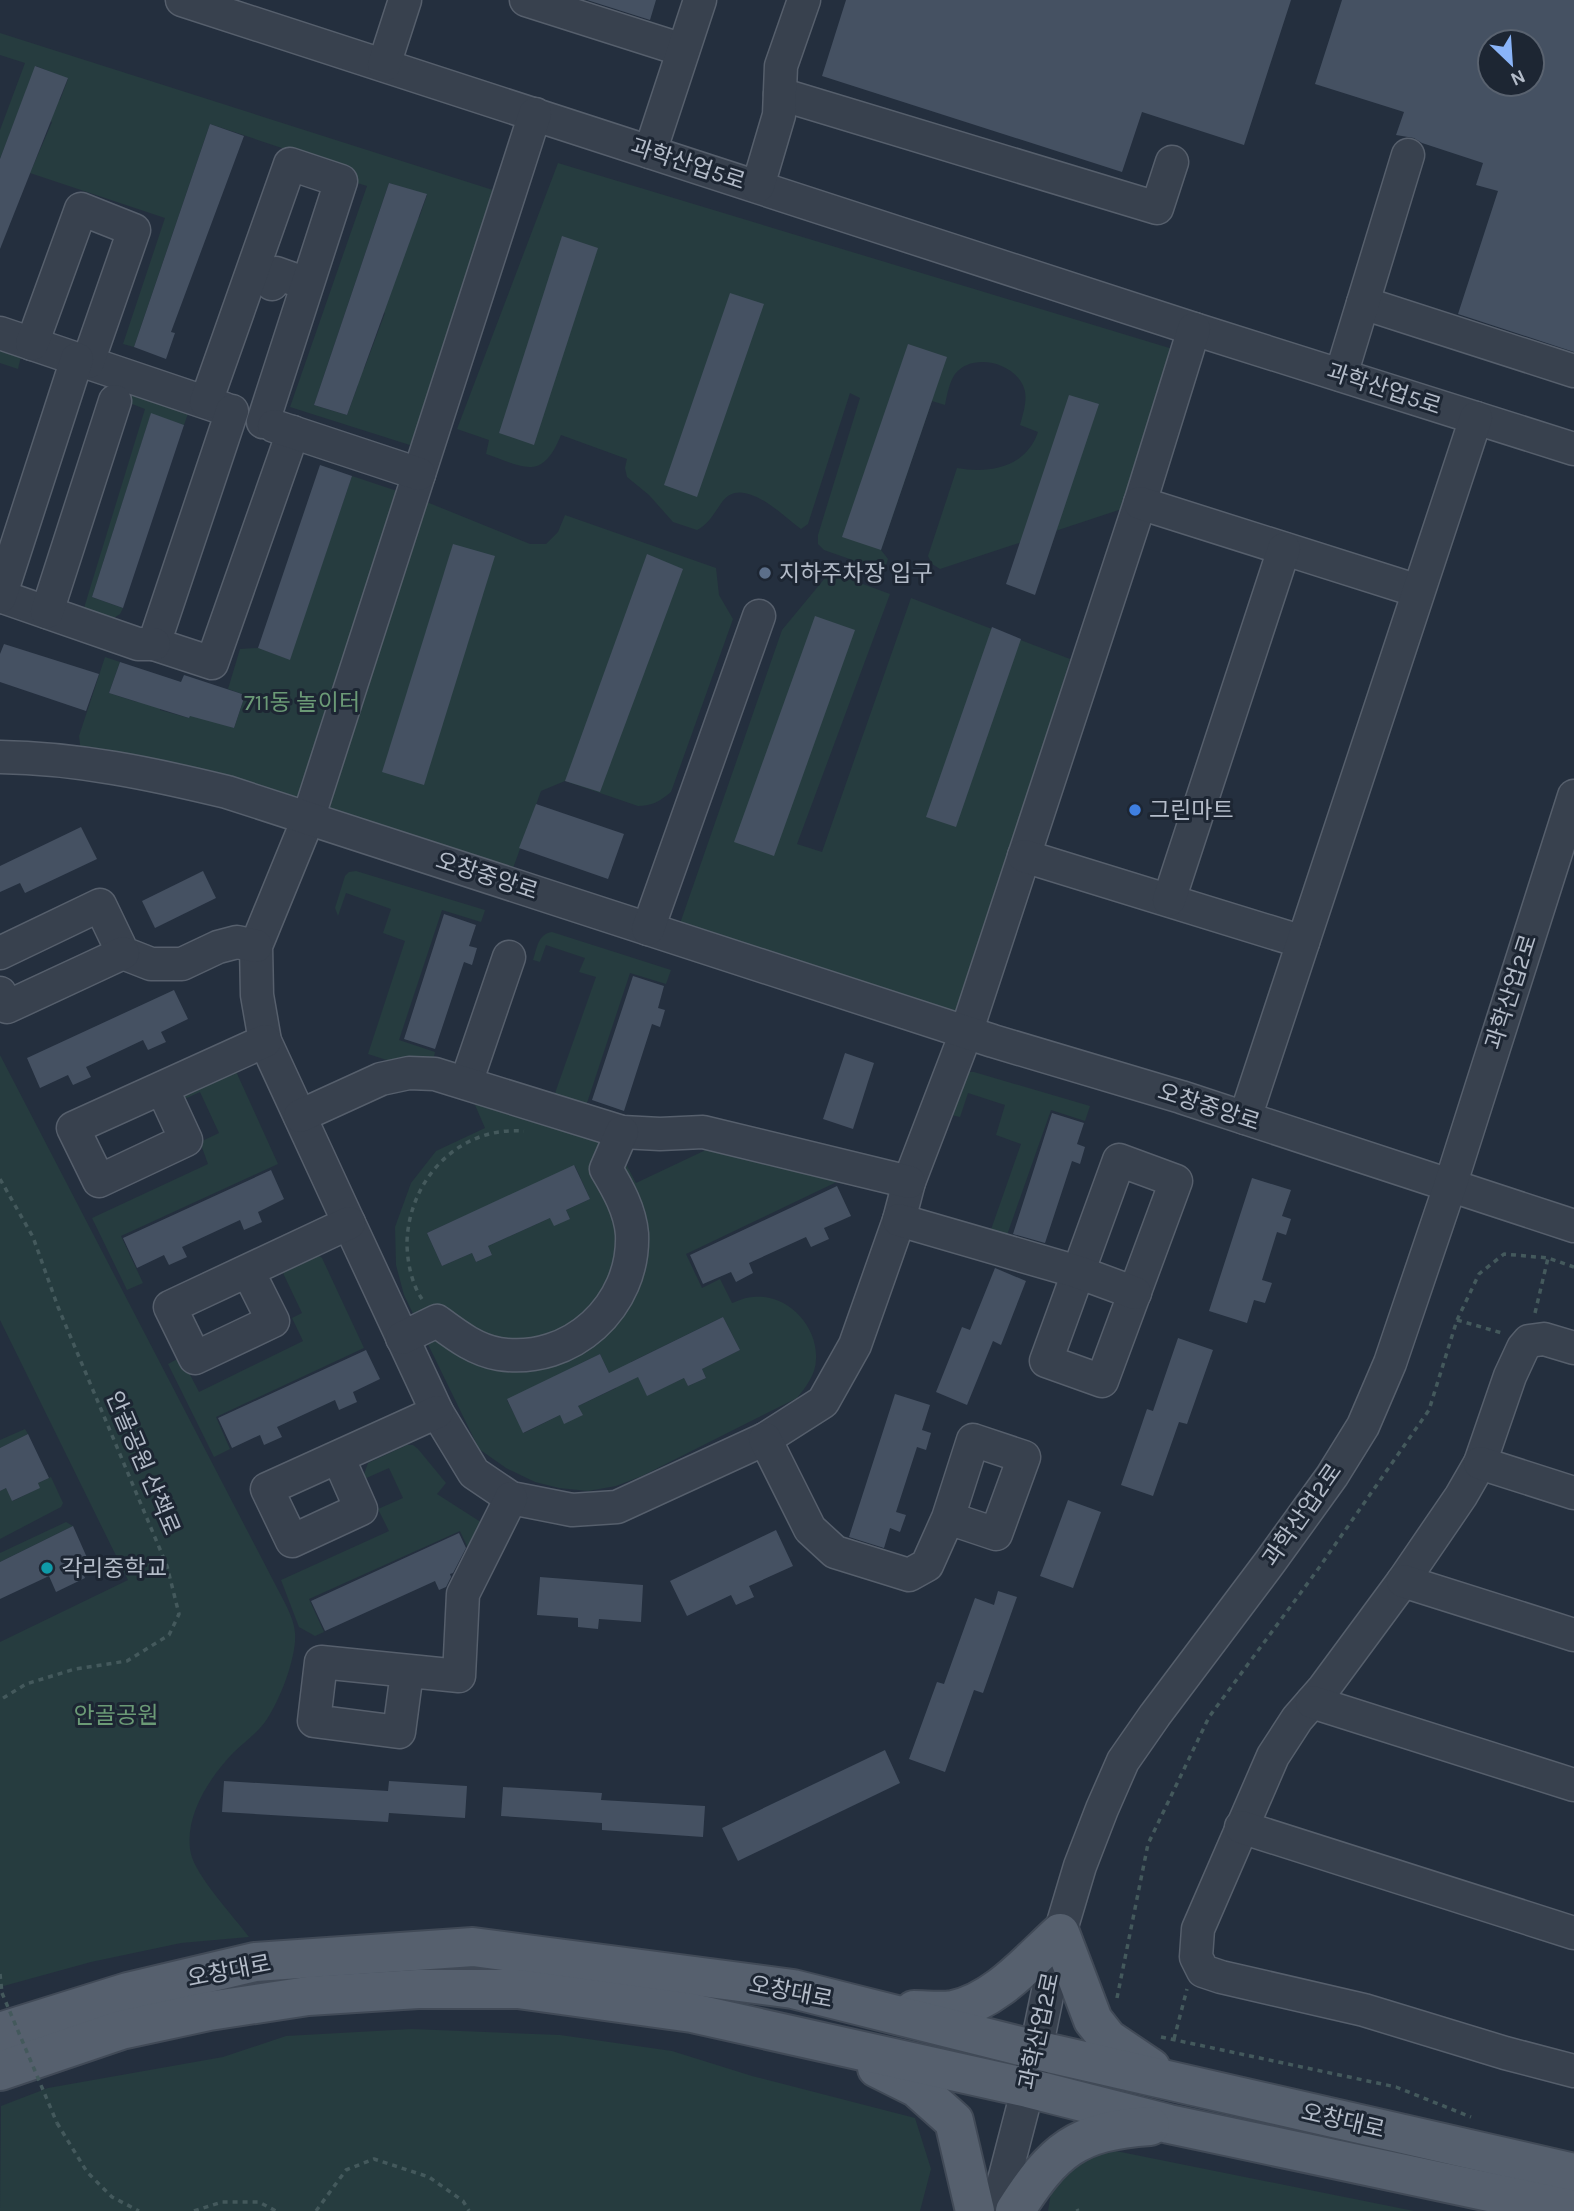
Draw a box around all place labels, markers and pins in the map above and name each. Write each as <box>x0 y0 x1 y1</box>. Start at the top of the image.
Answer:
place label: 지하주차장 입구 <box>779 560 933 587</box>
marker: 지하주차장 입구 <box>757 565 773 581</box>
place label: 그린마트 <box>1149 797 1234 824</box>
marker: 그린마트 <box>1127 802 1143 818</box>
place label: 각리중학교 <box>61 1555 167 1582</box>
marker: 각리중학교 <box>39 1560 55 1576</box>

